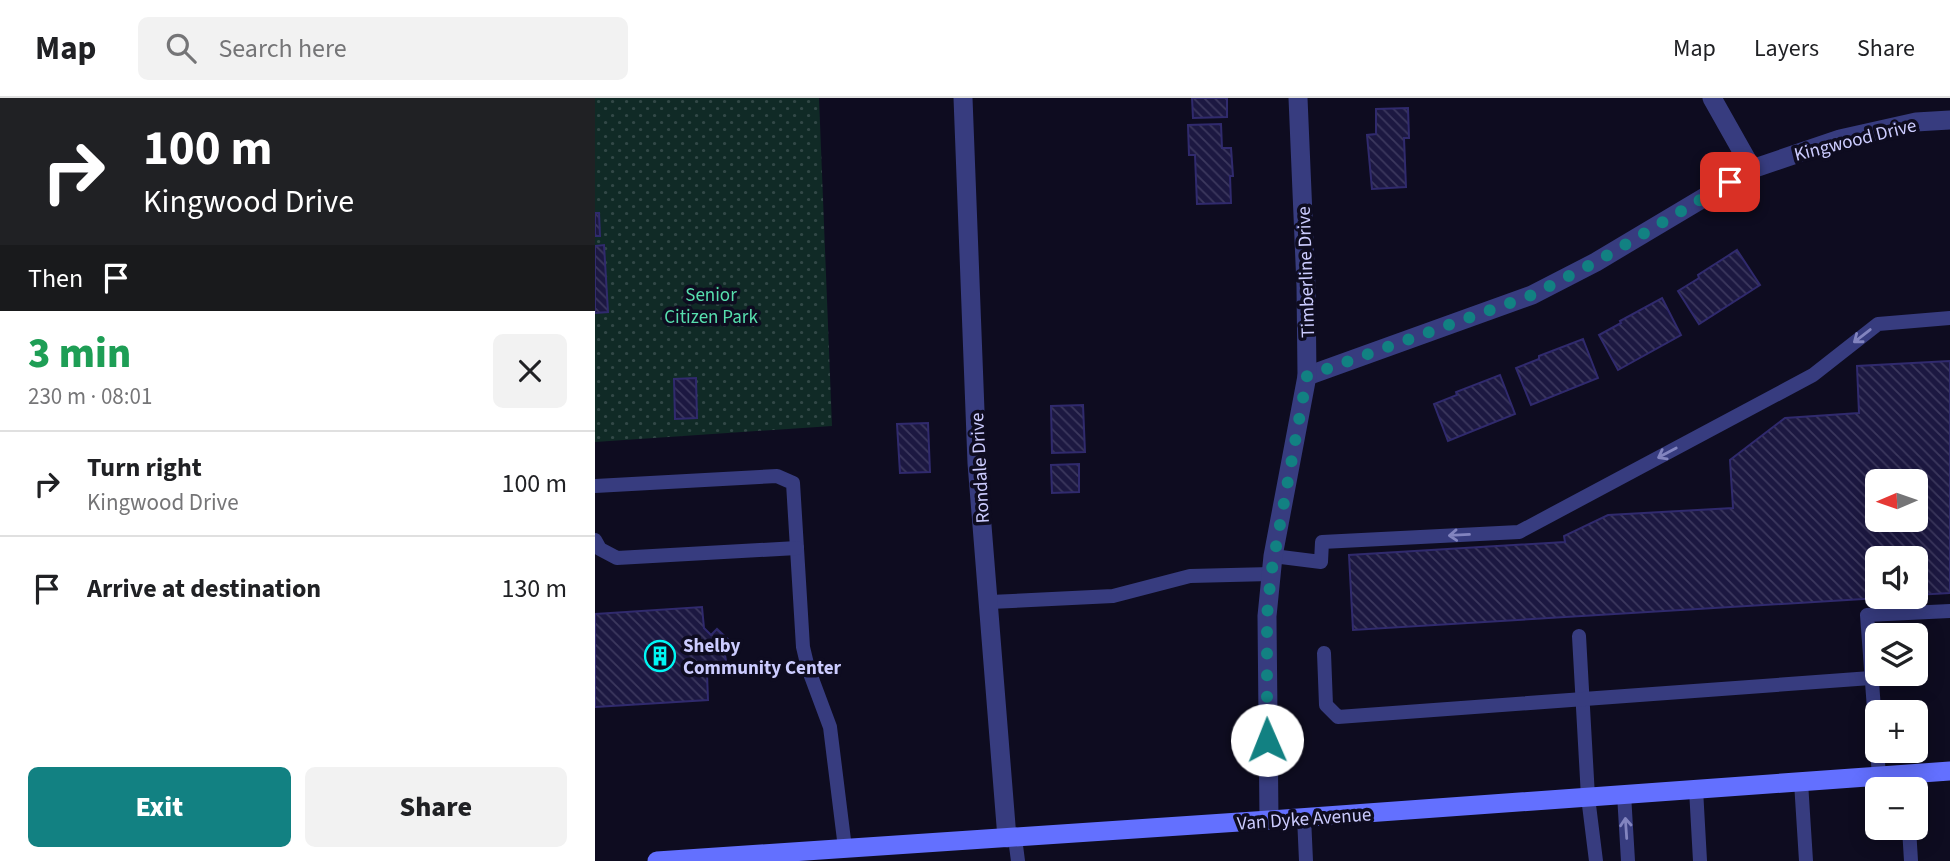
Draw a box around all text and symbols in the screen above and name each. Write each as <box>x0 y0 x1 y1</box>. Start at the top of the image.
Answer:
search box <box>138 17 628 80</box>
text: Map <box>35 25 96 72</box>
icon: search <box>162 29 200 67</box>
text: Search here <box>218 30 347 67</box>
text: Map <box>1673 31 1716 66</box>
text: Layers <box>1754 31 1819 66</box>
text: Share <box>1857 31 1915 66</box>
street label: Kingwood Drive <box>1791 112 1919 169</box>
text: 100 m <box>143 114 272 184</box>
icon: right <box>28 126 119 217</box>
pin <box>1700 152 1760 212</box>
icon: arrive <box>1711 163 1749 201</box>
text: Kingwood Drive <box>143 179 354 225</box>
street label: Timberline Drive <box>1291 206 1322 338</box>
icon: arrive <box>97 259 135 297</box>
text: Then <box>28 260 83 297</box>
park label: Senior Citizen Park <box>664 282 758 331</box>
text: 3 min <box>28 324 131 384</box>
one-way arrow <box>1853 329 1871 344</box>
button: close <box>493 334 567 408</box>
text: 230 m · 08:01 <box>28 380 152 413</box>
street label: Rondale Drive <box>964 412 997 524</box>
one-way arrow <box>1657 446 1678 460</box>
text: Turn right <box>87 449 202 486</box>
icon: right <box>28 465 66 503</box>
text: 100 m <box>501 465 567 502</box>
north arrow <box>1865 469 1929 532</box>
map controls <box>1865 469 1928 840</box>
text: Kingwood Drive <box>87 486 239 519</box>
one-way arrow <box>1449 529 1471 542</box>
button: sound <box>1865 546 1928 609</box>
icon: arrive <box>28 570 66 608</box>
text: Arrive at destination <box>87 570 321 607</box>
text: 130 m <box>501 570 567 607</box>
button: layers <box>1865 623 1928 686</box>
place label: Shelby Community Center <box>683 633 842 682</box>
building icon: Shelby Community Center <box>643 639 677 673</box>
button: + <box>1865 700 1928 763</box>
position arrow <box>1230 703 1304 777</box>
button: Exit <box>28 767 291 847</box>
button: Share <box>305 767 567 847</box>
button: − <box>1865 777 1928 840</box>
street label: Van Dyke Avenue <box>1236 801 1372 838</box>
one-way arrow <box>1619 817 1632 840</box>

